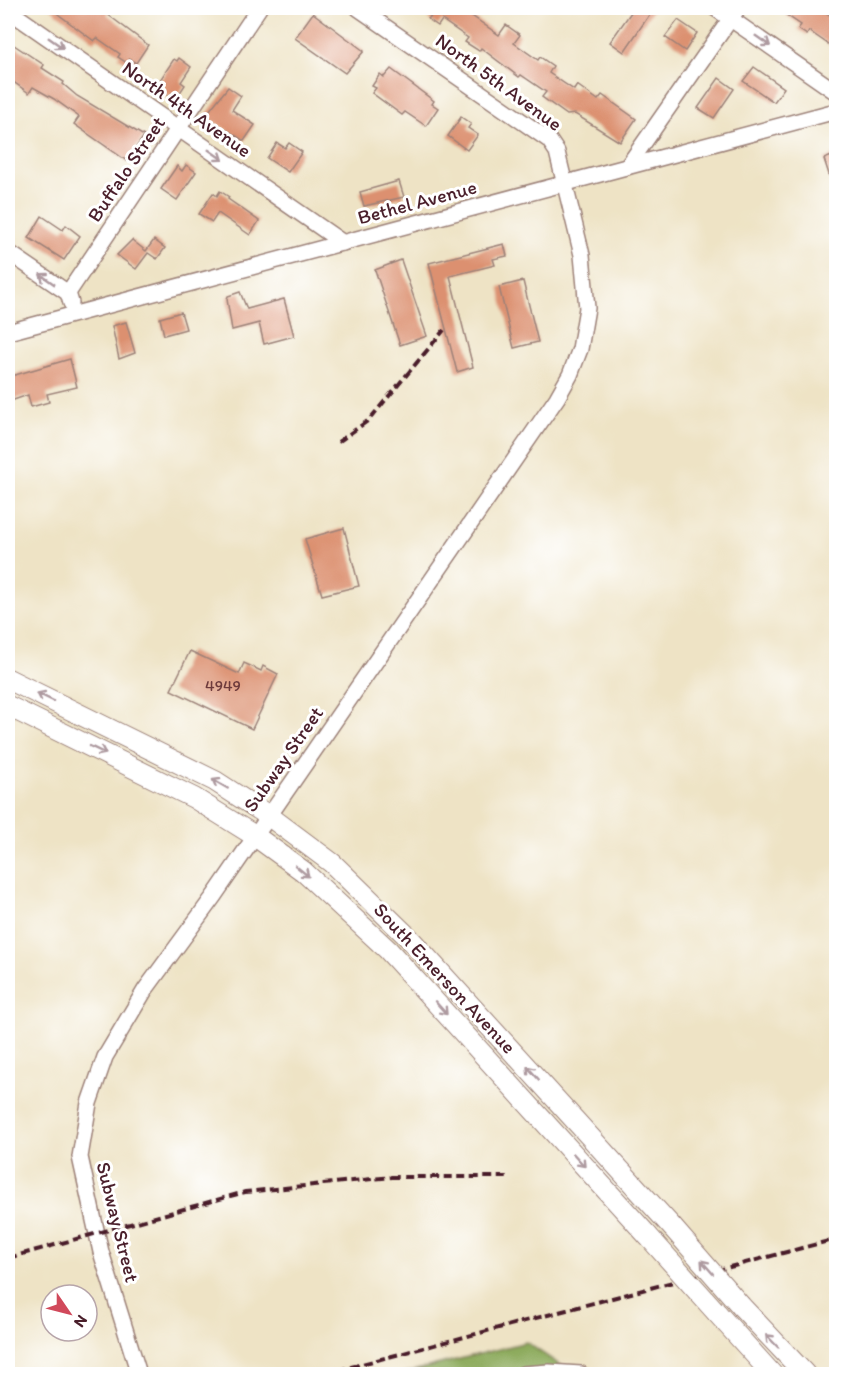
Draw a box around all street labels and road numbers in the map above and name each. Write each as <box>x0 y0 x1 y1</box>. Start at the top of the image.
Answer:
street label: North 5th Avenue <box>431 28 567 136</box>
street label: North 4th Avenue <box>118 56 256 162</box>
street label: Buffalo Street <box>82 112 170 226</box>
street label: Bethel Avenue <box>355 175 479 229</box>
street label: Subway Street <box>238 702 328 816</box>
street label: South Emerson Avenue <box>369 898 521 1058</box>
street label: Subway Street <box>91 1159 145 1285</box>

